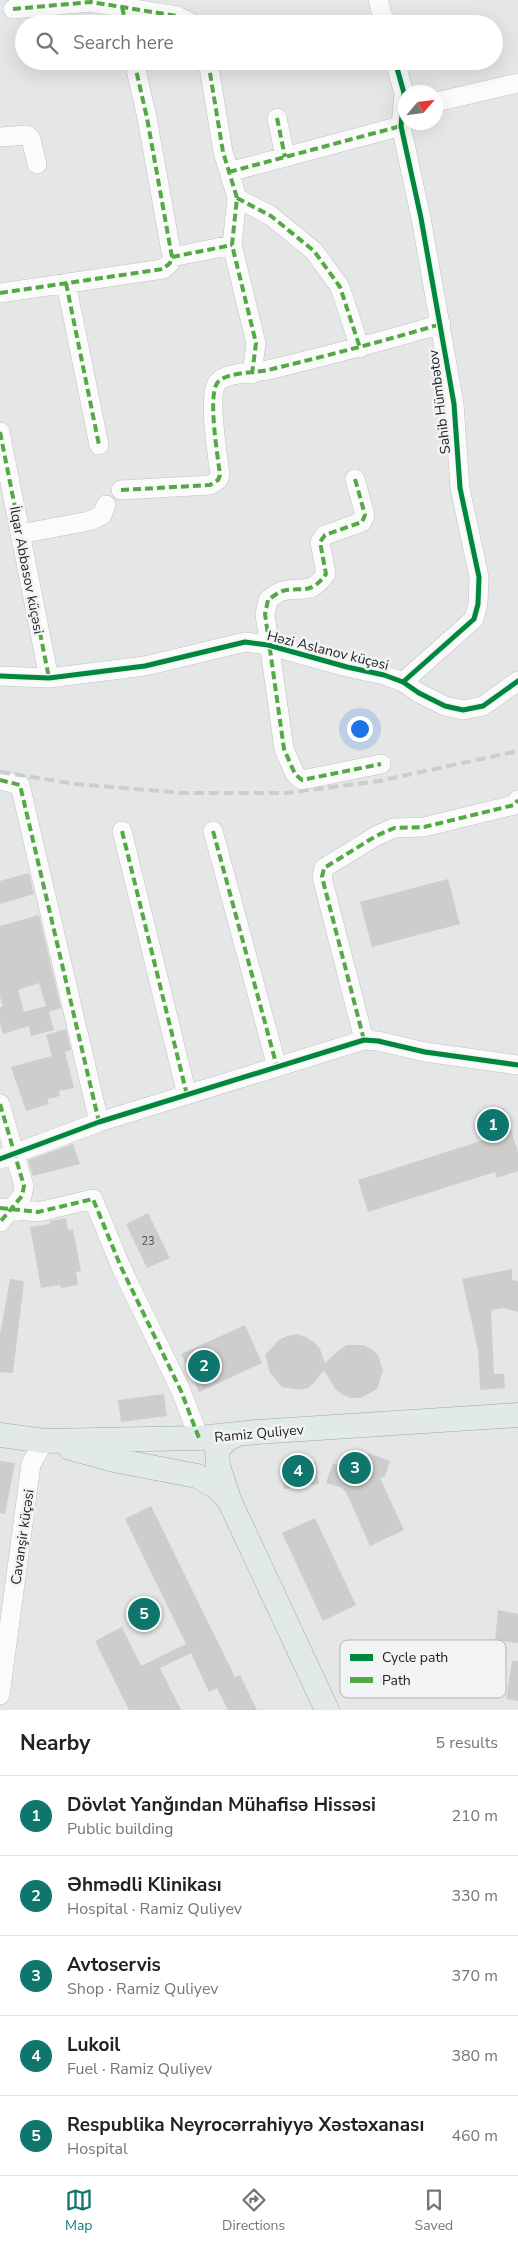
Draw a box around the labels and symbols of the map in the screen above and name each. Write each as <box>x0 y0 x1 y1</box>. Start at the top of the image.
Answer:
north arrow <box>398 85 443 130</box>
street label: Sahib Hümbətov <box>424 348 455 455</box>
street label: İlqar Abbasov küçəsi <box>5 505 48 636</box>
street label: Həzi Aslanov küçəsi <box>265 626 391 675</box>
your location <box>347 716 373 742</box>
pin: 1 <box>477 1106 509 1144</box>
house number: 23 <box>141 1234 155 1249</box>
pin: 2 <box>188 1347 220 1385</box>
street label: Ramiz Quliyev <box>214 1420 305 1447</box>
pin: 3 <box>339 1449 371 1487</box>
pin: 4 <box>282 1452 314 1490</box>
street label: Cavanşir küçəsi <box>6 1488 39 1586</box>
pin: 5 <box>128 1595 160 1633</box>
legend <box>340 1640 506 1698</box>
text: Cycle path <box>382 1648 448 1667</box>
text: Path <box>382 1671 411 1690</box>

